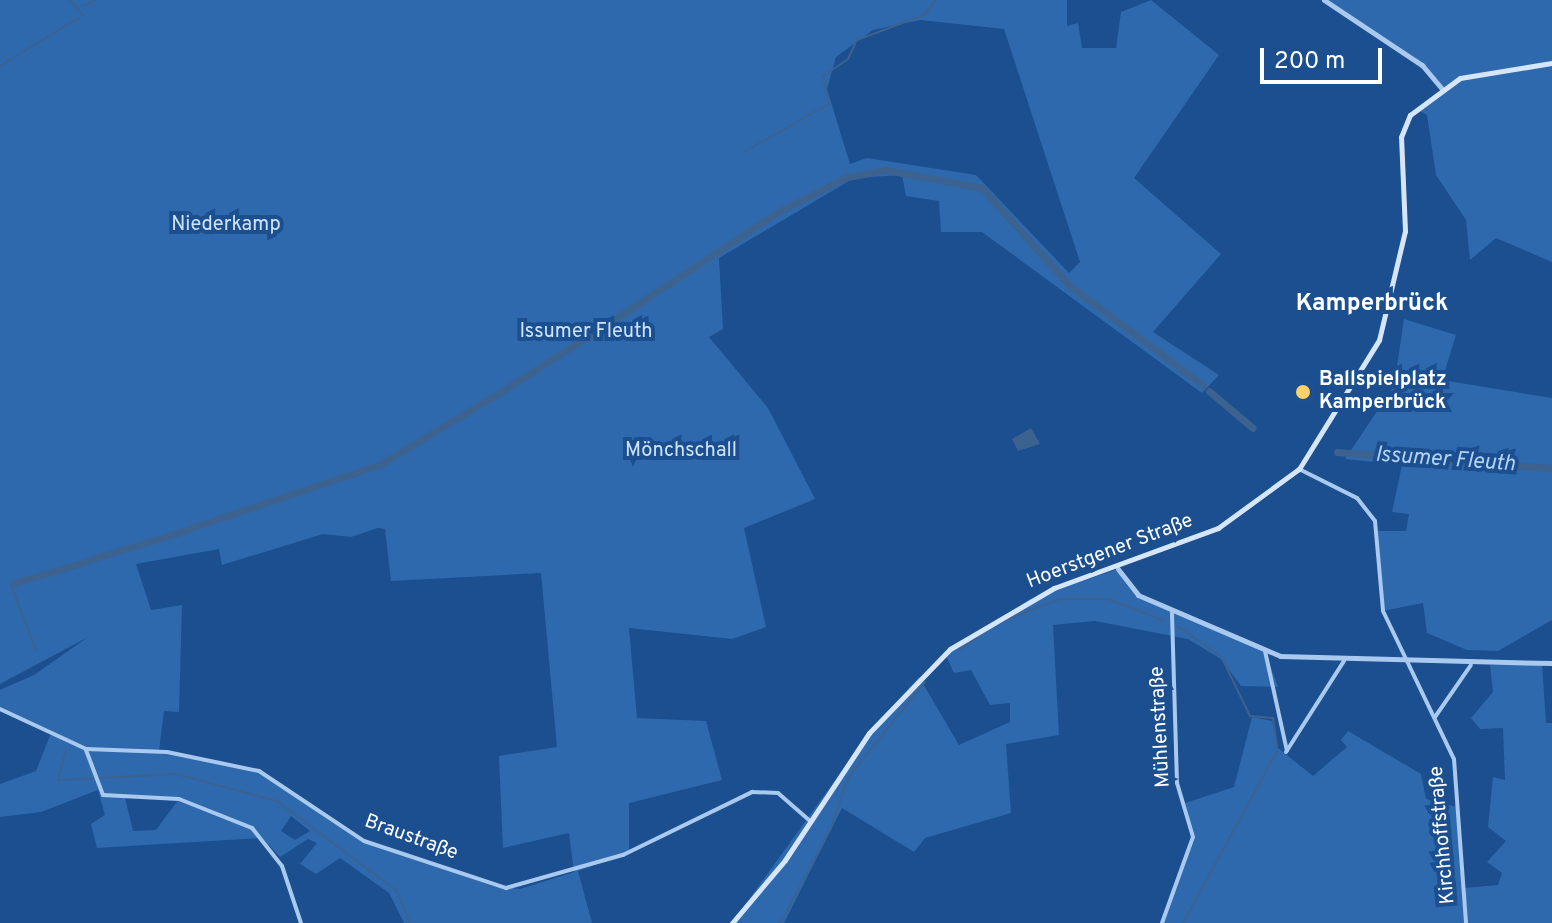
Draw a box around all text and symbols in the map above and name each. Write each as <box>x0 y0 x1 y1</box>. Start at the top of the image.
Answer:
scale bar <box>1264 32 1386 82</box>
text: 200 m <box>1274 47 1345 77</box>
park label: Niederkamp <box>171 213 281 237</box>
district label: Kamperbrück <box>1296 291 1448 319</box>
park label: Issumer Fleuth <box>520 320 652 344</box>
place label: Ballspielplatz Kamperbrück <box>1319 368 1447 415</box>
marker: Ballspielplatz Kamperbrück <box>1294 383 1312 401</box>
park label: Mönchschall <box>625 439 737 463</box>
water label: Issumer Fleuth <box>1374 442 1516 478</box>
street label: Hoerstgener Straße <box>1024 509 1196 595</box>
street label: Mühlenstraße <box>1146 666 1176 788</box>
street label: Kirchhoffstraße <box>1425 765 1461 905</box>
street label: Braustraße <box>361 810 461 866</box>

